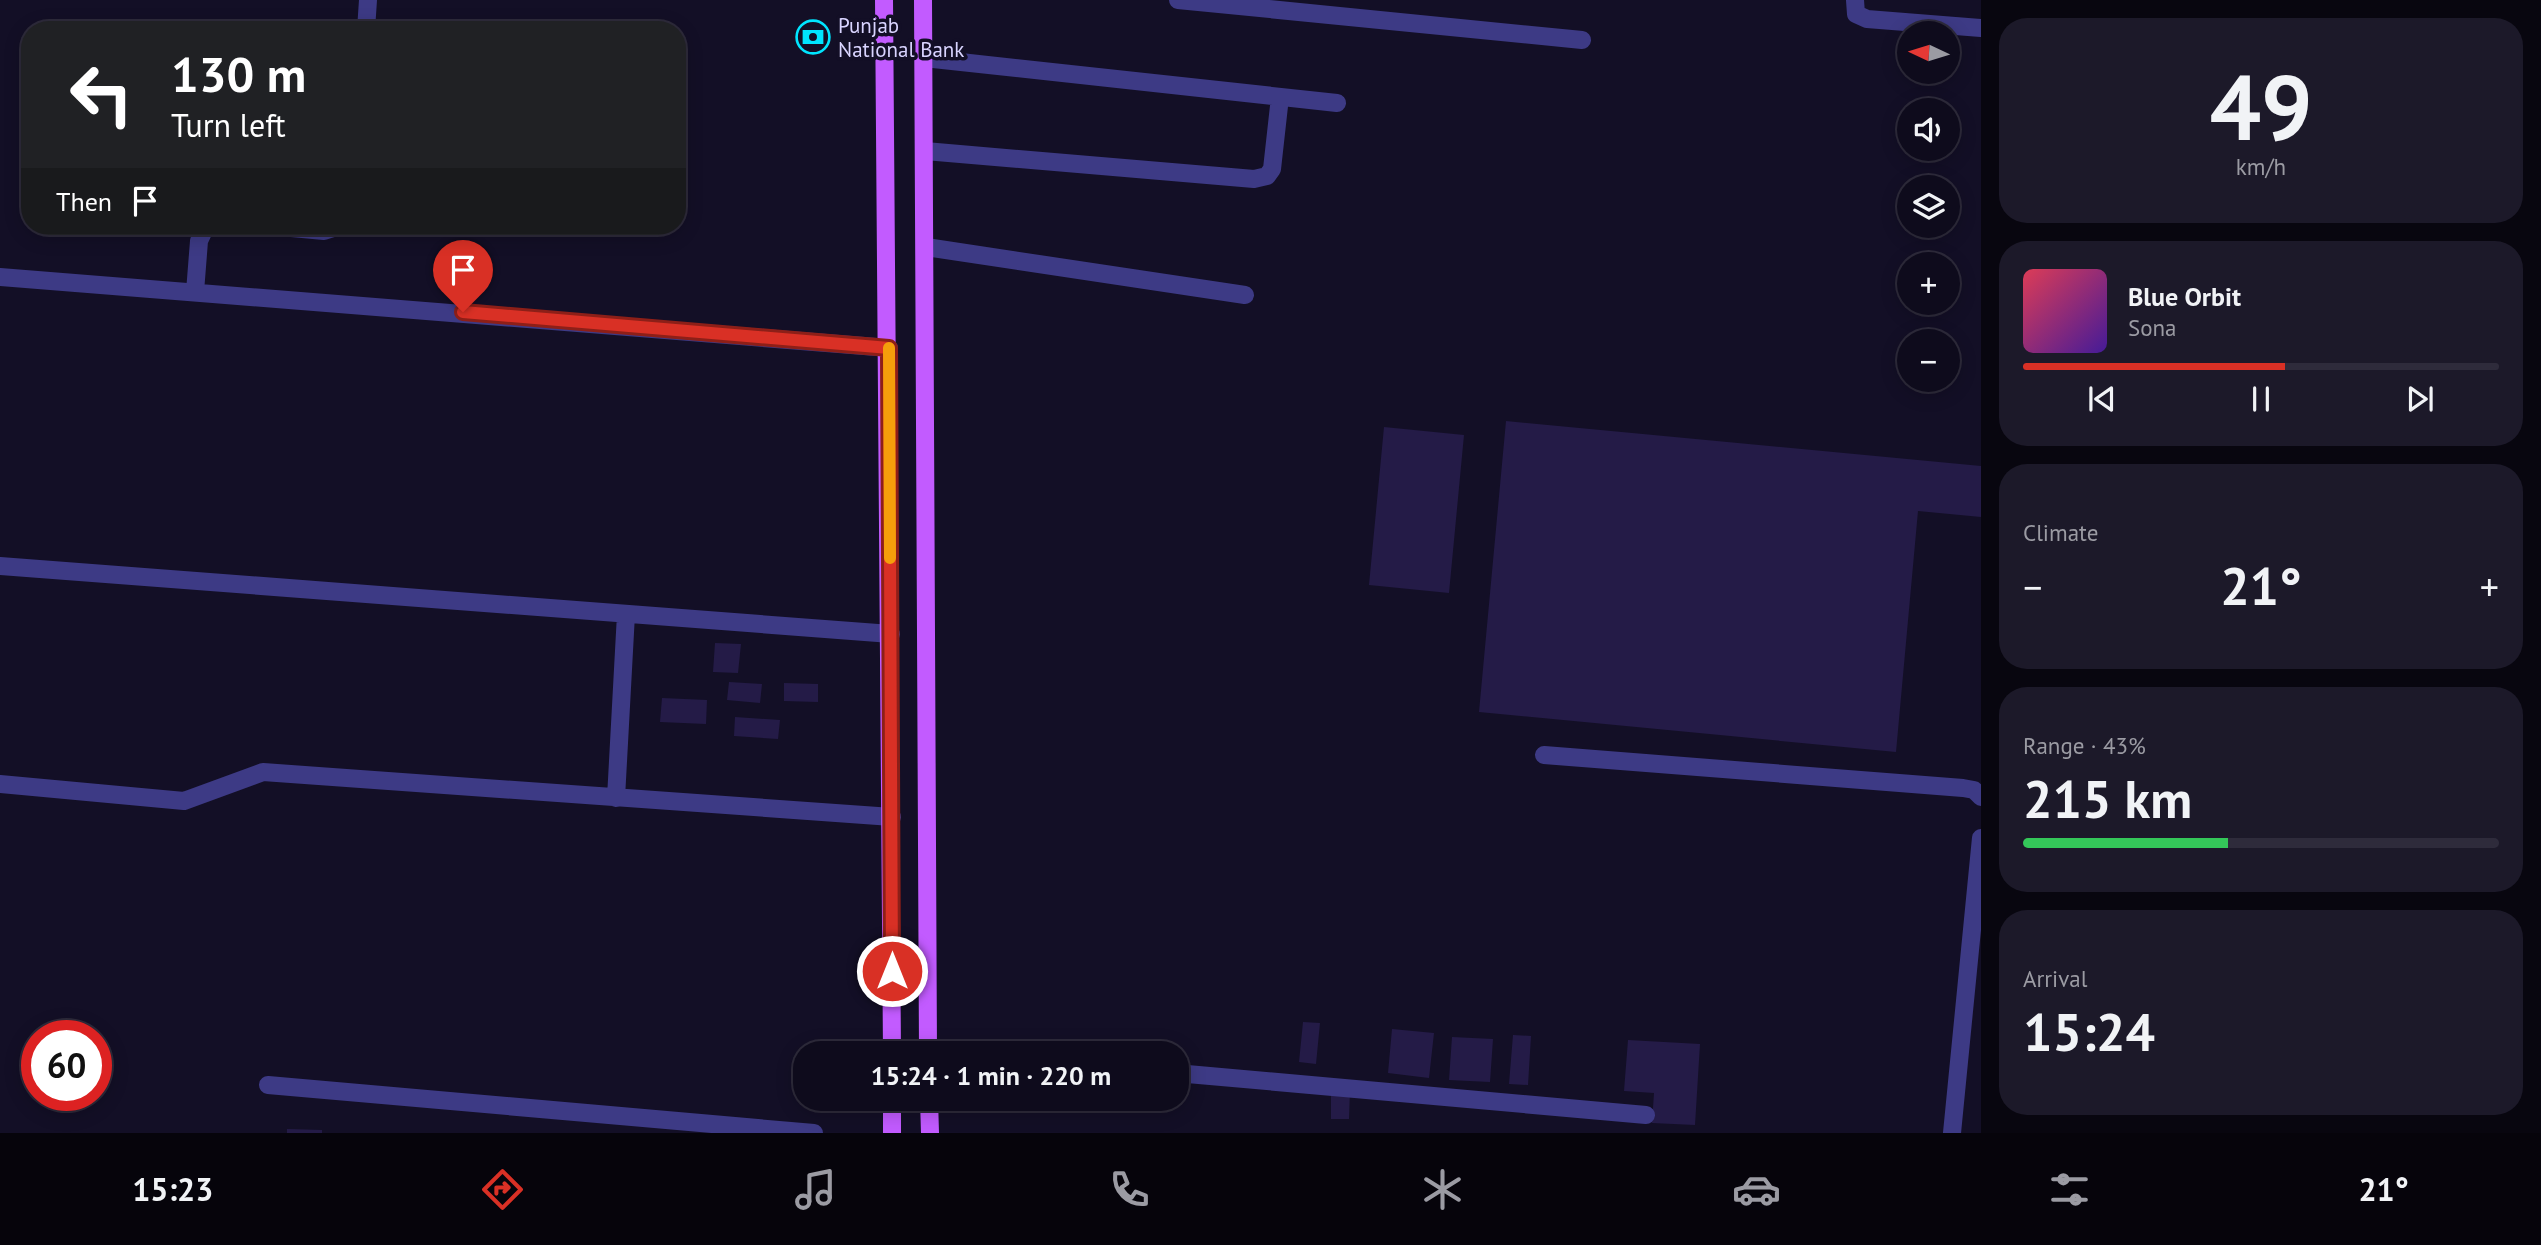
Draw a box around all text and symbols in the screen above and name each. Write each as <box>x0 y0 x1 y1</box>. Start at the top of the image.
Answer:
place label: Punjab National Bank <box>838 12 964 63</box>
bank icon: Punjab National Bank <box>794 18 832 56</box>
north arrow <box>1897 21 1960 84</box>
map controls <box>1897 21 1960 392</box>
text: 130 m <box>171 42 306 106</box>
text: 49 <box>2209 47 2313 165</box>
icon: left <box>56 49 147 140</box>
button: sound <box>1897 98 1960 161</box>
text: Turn left <box>171 104 286 146</box>
text: km/h <box>2236 152 2286 181</box>
button: layers <box>1897 175 1960 238</box>
icon: arrive <box>126 182 164 220</box>
text: Then <box>56 185 112 218</box>
pin <box>433 240 493 312</box>
icon: arrive <box>444 251 482 289</box>
button: + <box>1897 252 1960 315</box>
text: Blue Orbit <box>2128 280 2241 313</box>
text: Sona <box>2128 313 2177 342</box>
button: − <box>1897 329 1960 392</box>
icon: previous <box>2083 380 2121 418</box>
icon: pause <box>2242 380 2280 418</box>
icon: next <box>2401 380 2439 418</box>
text: Climate <box>2023 518 2098 547</box>
text: 21° <box>2220 552 2302 619</box>
text: − <box>2023 562 2042 611</box>
text: + <box>2480 562 2499 611</box>
text: Range · 43% <box>2023 731 2146 760</box>
text: 215 km <box>2023 765 2192 832</box>
position arrow <box>855 934 929 1008</box>
text: Arrival <box>2023 964 2087 993</box>
text: 15:24 <box>2023 998 2155 1065</box>
speed limit sign: 60 <box>21 1020 112 1111</box>
text: 15:24 · 1 min · 220 m <box>871 1059 1111 1092</box>
icon: directions <box>478 1165 527 1214</box>
icon: music <box>791 1165 840 1214</box>
icon: phone <box>1105 1165 1154 1214</box>
icon: climate <box>1418 1165 1467 1214</box>
icon: car <box>1732 1165 1781 1214</box>
icon: filters <box>2045 1165 2094 1214</box>
text: 15:23 <box>132 1168 213 1210</box>
text: 21° <box>2358 1168 2409 1210</box>

